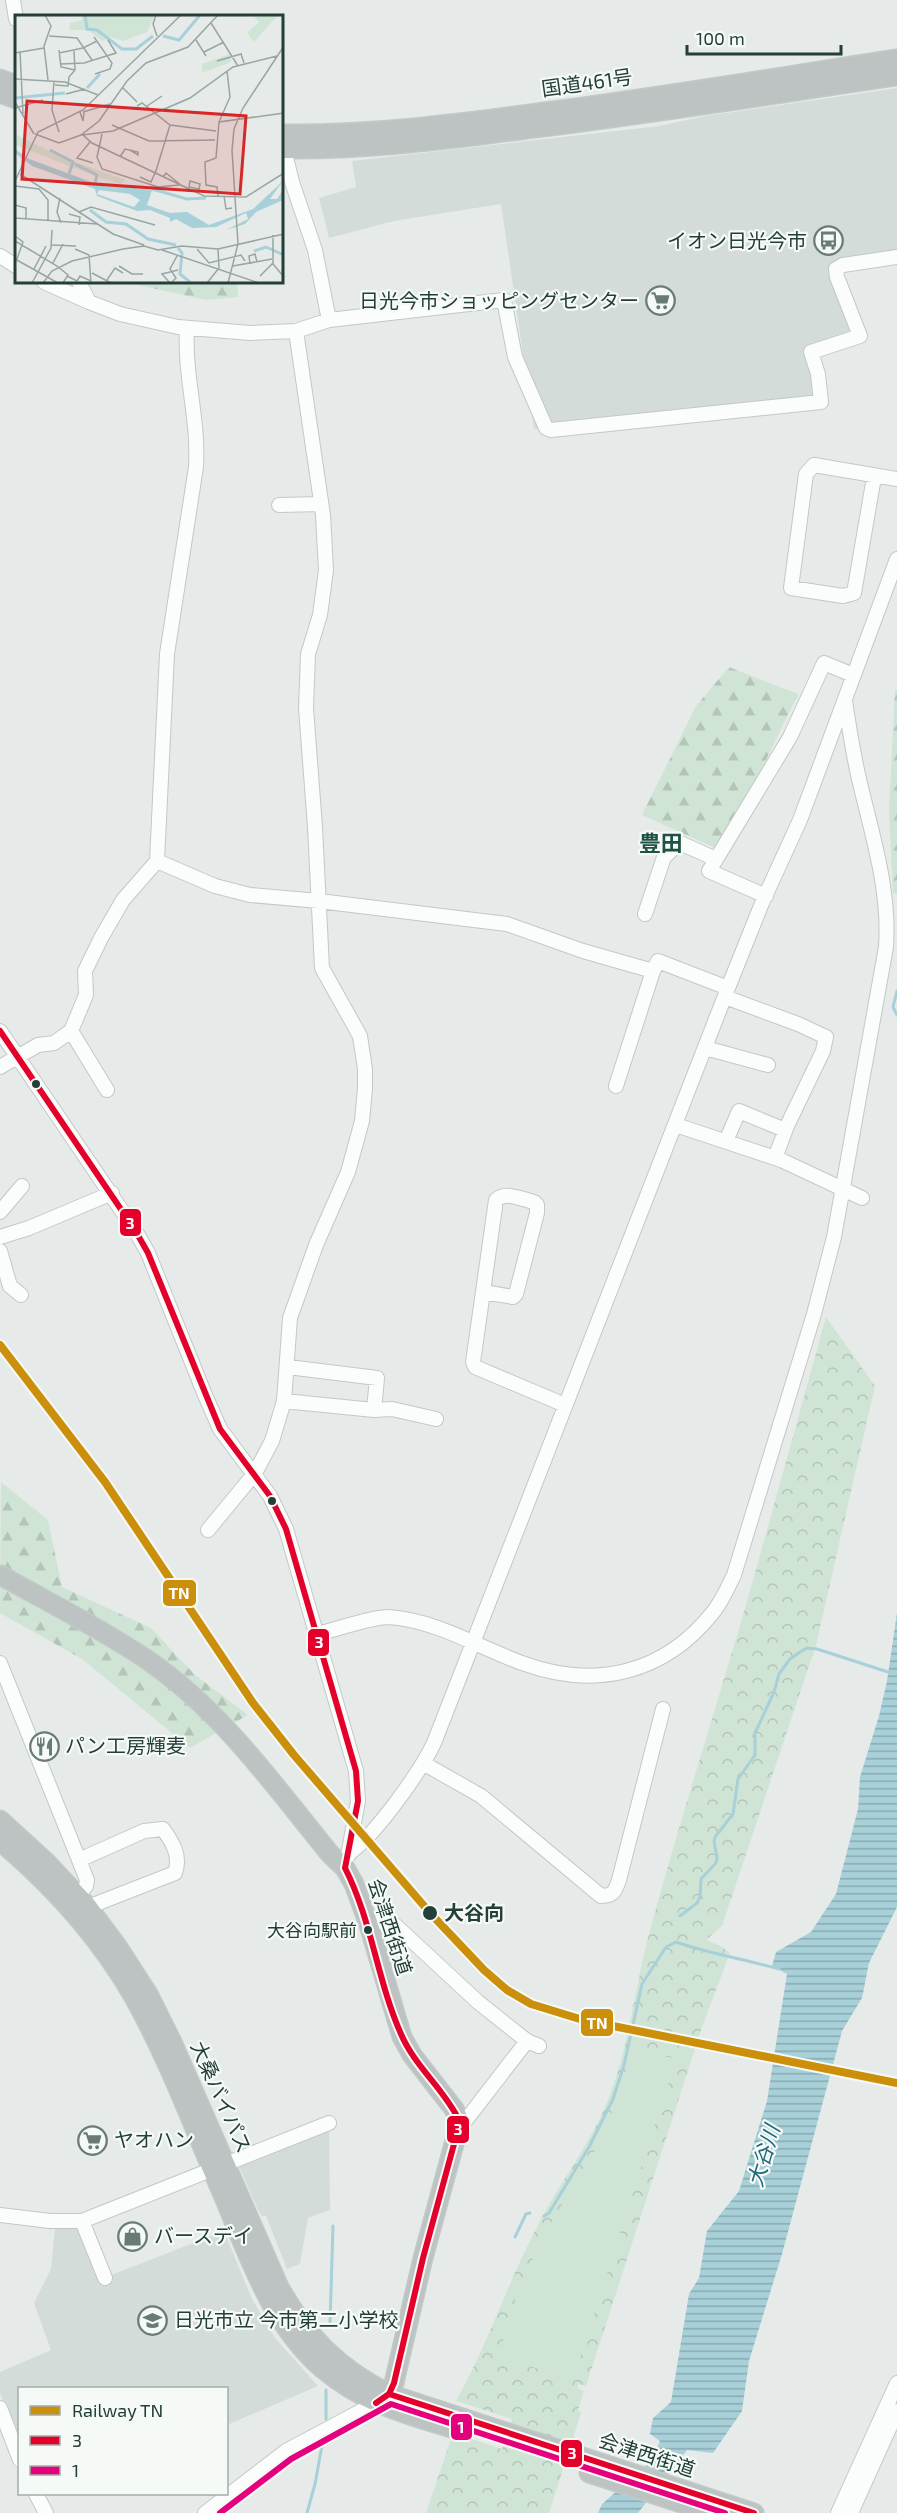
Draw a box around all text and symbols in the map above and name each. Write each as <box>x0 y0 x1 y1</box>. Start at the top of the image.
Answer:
inset map <box>15 15 284 284</box>
scale bar <box>687 18 842 56</box>
text: 100 m <box>696 27 745 49</box>
street label: 国道461号 <box>540 64 634 100</box>
bus stop icon: イオン日光今市 <box>812 225 844 257</box>
place label: イオン日光今市 <box>667 228 807 252</box>
supermarket icon: 日光今市ショッピングセンター <box>644 285 676 317</box>
place label: 日光今市ショッピングセンター <box>359 288 639 312</box>
district label: 豊田 <box>639 829 683 855</box>
unlabelled marker <box>30 1078 42 1090</box>
line badge: 3 <box>119 1208 142 1237</box>
text: 3 <box>125 1213 135 1232</box>
unlabelled marker <box>266 1495 278 1507</box>
line badge: TN <box>162 1579 197 1607</box>
text: TN <box>168 1583 190 1602</box>
line badge: 3 <box>307 1628 330 1657</box>
text: 3 <box>314 1632 324 1651</box>
restaurant icon: パン工房輝麦 <box>28 1730 60 1762</box>
place label: パン工房輝麦 <box>65 1733 186 1757</box>
street label: 会津西街道 <box>364 1875 418 1978</box>
place label: 大谷向 <box>444 1900 504 1924</box>
marker: 大谷向 <box>421 1904 439 1922</box>
place label: 大谷向駅前 <box>267 1919 357 1941</box>
marker: 大谷向駅前 <box>362 1924 374 1936</box>
line badge: TN <box>580 2008 614 2037</box>
text: TN <box>586 2013 608 2032</box>
street label: 大桑バイパス <box>187 2037 257 2156</box>
line badge: 3 <box>446 2115 470 2144</box>
text: 3 <box>453 2119 463 2138</box>
water label: 大谷川 <box>741 2120 784 2189</box>
supermarket icon: ヤオハン <box>77 2124 109 2156</box>
place label: ヤオハン <box>114 2127 194 2151</box>
shop icon: バースデイ <box>117 2220 149 2252</box>
place label: バースデイ <box>154 2223 253 2247</box>
school or university icon: 日光市立 今市第二小学校 <box>137 2304 169 2336</box>
place label: 日光市立 今市第二小学校 <box>174 2307 398 2331</box>
legend <box>18 2387 228 2495</box>
text: Railway TN <box>72 2399 163 2421</box>
line badge: 1 <box>450 2413 473 2441</box>
text: 1 <box>458 2417 464 2436</box>
street label: 会津西街道 <box>596 2427 699 2481</box>
text: 3 <box>72 2429 82 2451</box>
line badge: 3 <box>560 2439 583 2468</box>
text: 3 <box>567 2443 577 2462</box>
text: 1 <box>72 2459 79 2481</box>

